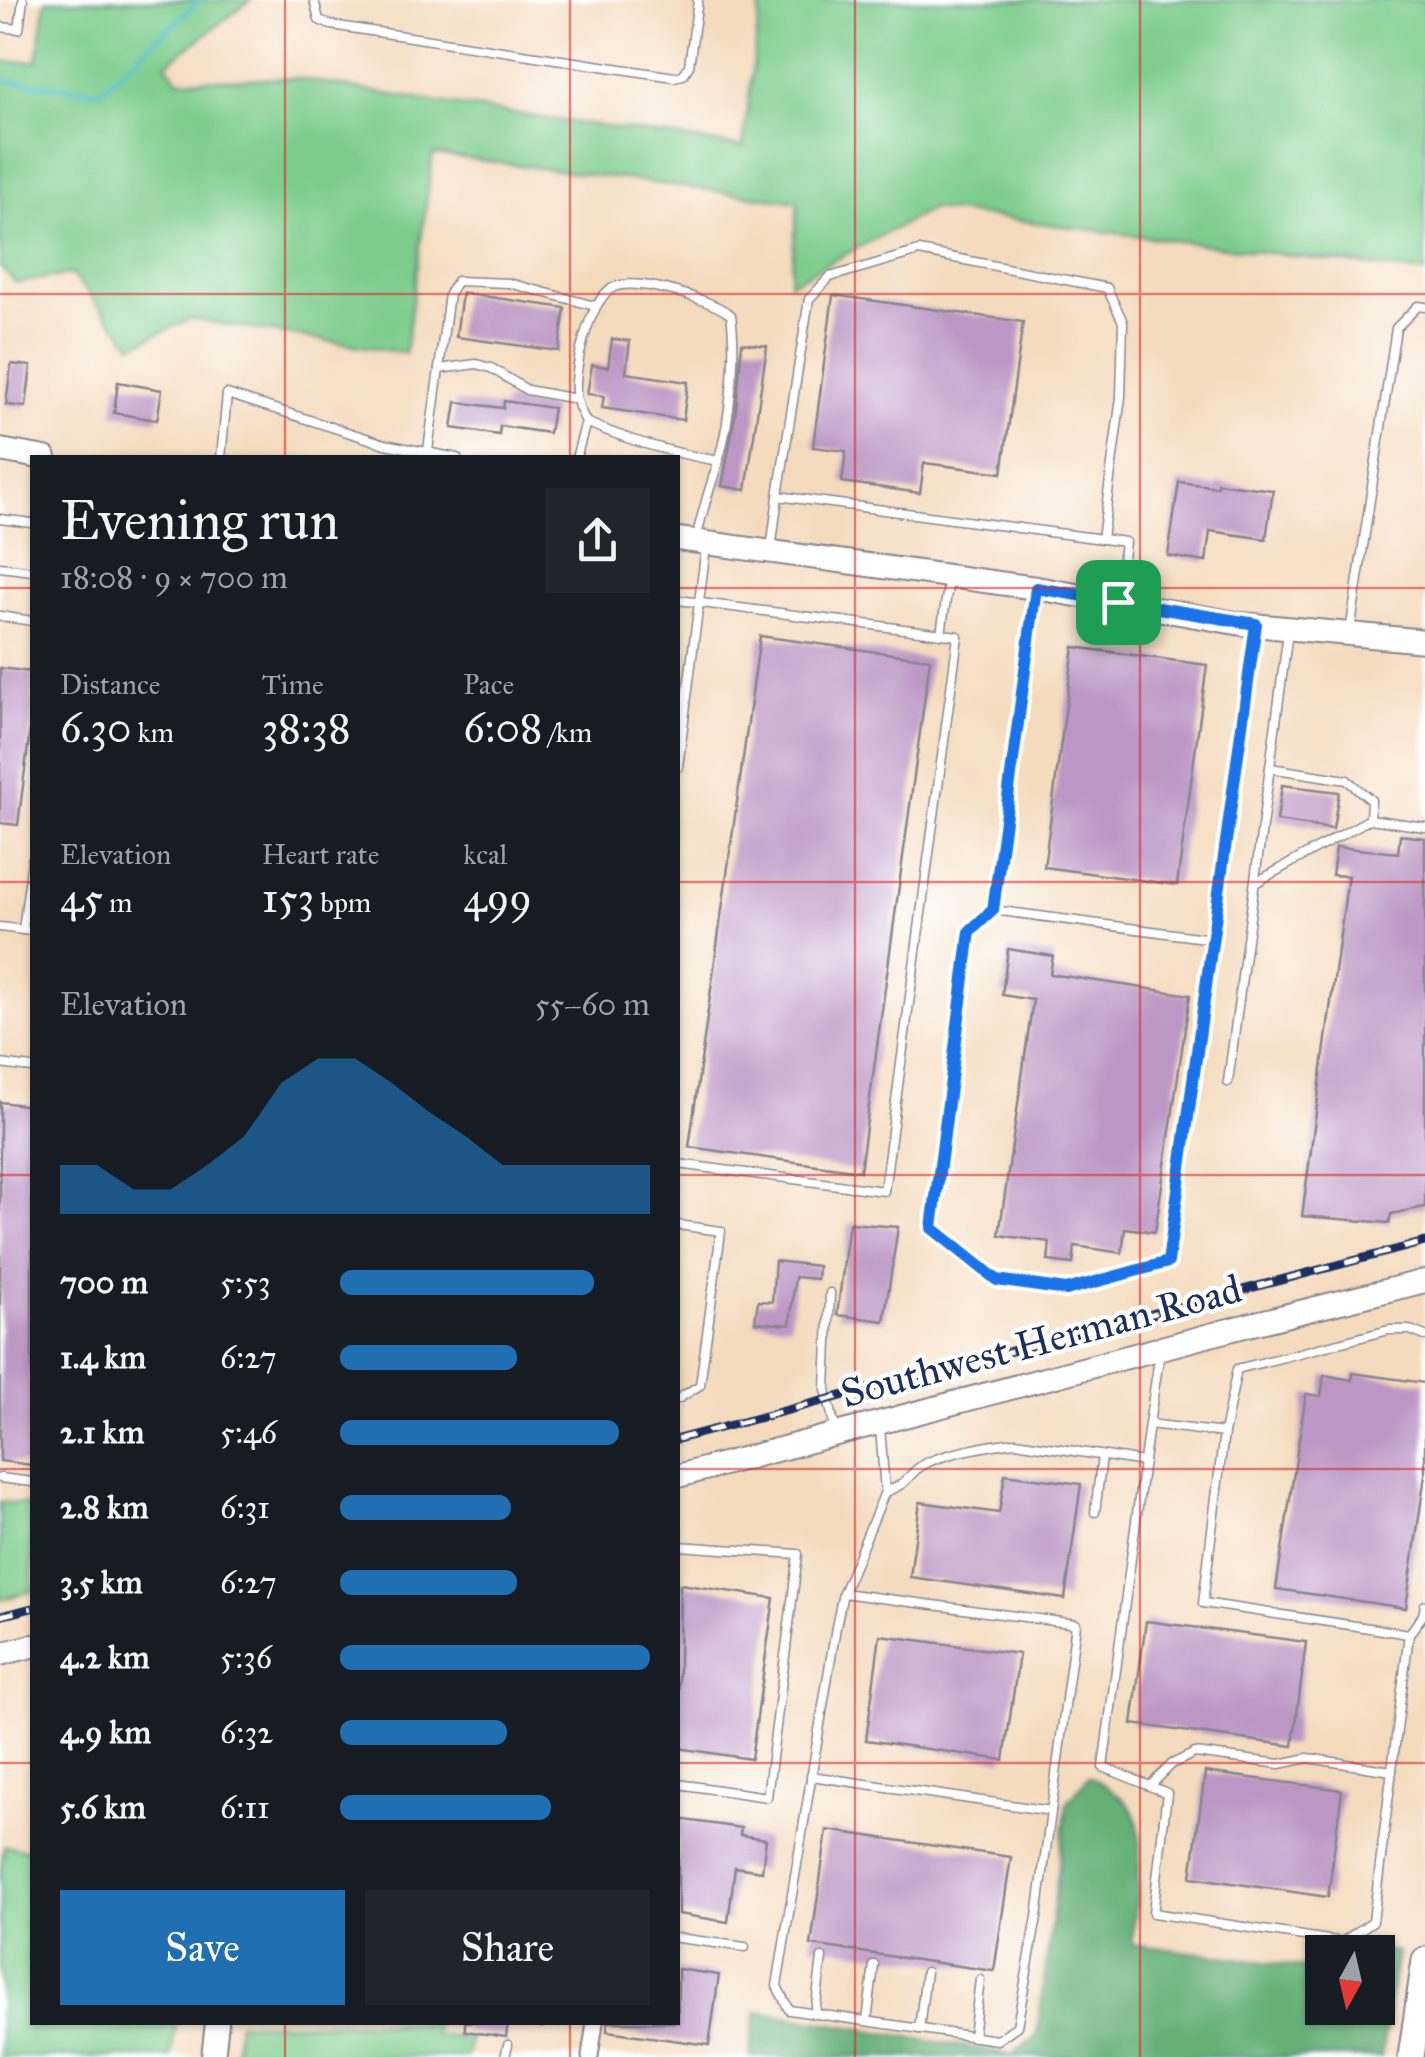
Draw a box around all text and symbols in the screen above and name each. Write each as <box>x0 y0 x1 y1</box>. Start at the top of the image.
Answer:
text: Evening run <box>60 487 339 554</box>
button: share <box>545 488 650 593</box>
text: 18:08 · 9 × 700 m <box>60 558 288 597</box>
pin <box>1076 560 1161 645</box>
icon: arrive <box>1091 575 1146 630</box>
text: Distance <box>60 667 160 702</box>
text: Time <box>262 667 324 702</box>
text: Pace <box>463 667 514 702</box>
text: 6.30 <box>60 702 132 754</box>
text: 38:38 <box>262 702 351 754</box>
text: 6:08 <box>463 702 542 754</box>
text: km <box>132 715 174 750</box>
text: /km <box>542 715 592 750</box>
text: Elevation <box>60 837 171 872</box>
text: Heart rate <box>262 837 379 872</box>
text: kcal <box>463 837 507 872</box>
text: 45 <box>60 872 103 924</box>
text: 153 <box>262 872 314 924</box>
text: 499 <box>463 872 532 924</box>
text: m <box>103 885 133 920</box>
text: bpm <box>314 885 371 920</box>
text: Elevation <box>60 985 187 1024</box>
text: 55–60 m <box>535 985 650 1024</box>
text: 700 m <box>60 1263 148 1302</box>
text: 5:53 <box>220 1263 271 1302</box>
street label: Southwest Herman Road <box>835 1264 1247 1418</box>
text: 1.4 km <box>60 1338 146 1377</box>
text: 6:27 <box>220 1338 276 1377</box>
text: 2.1 km <box>60 1413 144 1452</box>
text: 5:46 <box>220 1413 277 1452</box>
text: 2.8 km <box>60 1488 149 1527</box>
text: 6:31 <box>220 1488 270 1527</box>
text: 3.5 km <box>60 1563 143 1602</box>
text: 6:27 <box>220 1563 276 1602</box>
text: 4.2 km <box>60 1638 150 1677</box>
text: 5:36 <box>220 1638 272 1677</box>
text: 4.9 km <box>60 1713 151 1752</box>
text: 6:32 <box>220 1713 273 1752</box>
text: 5.6 km <box>60 1788 146 1827</box>
text: 6:11 <box>220 1788 270 1827</box>
button: Save <box>60 1890 345 2005</box>
button: Share <box>365 1890 650 2005</box>
north arrow <box>1305 1935 1395 2025</box>
map controls <box>1305 1935 1395 2025</box>

